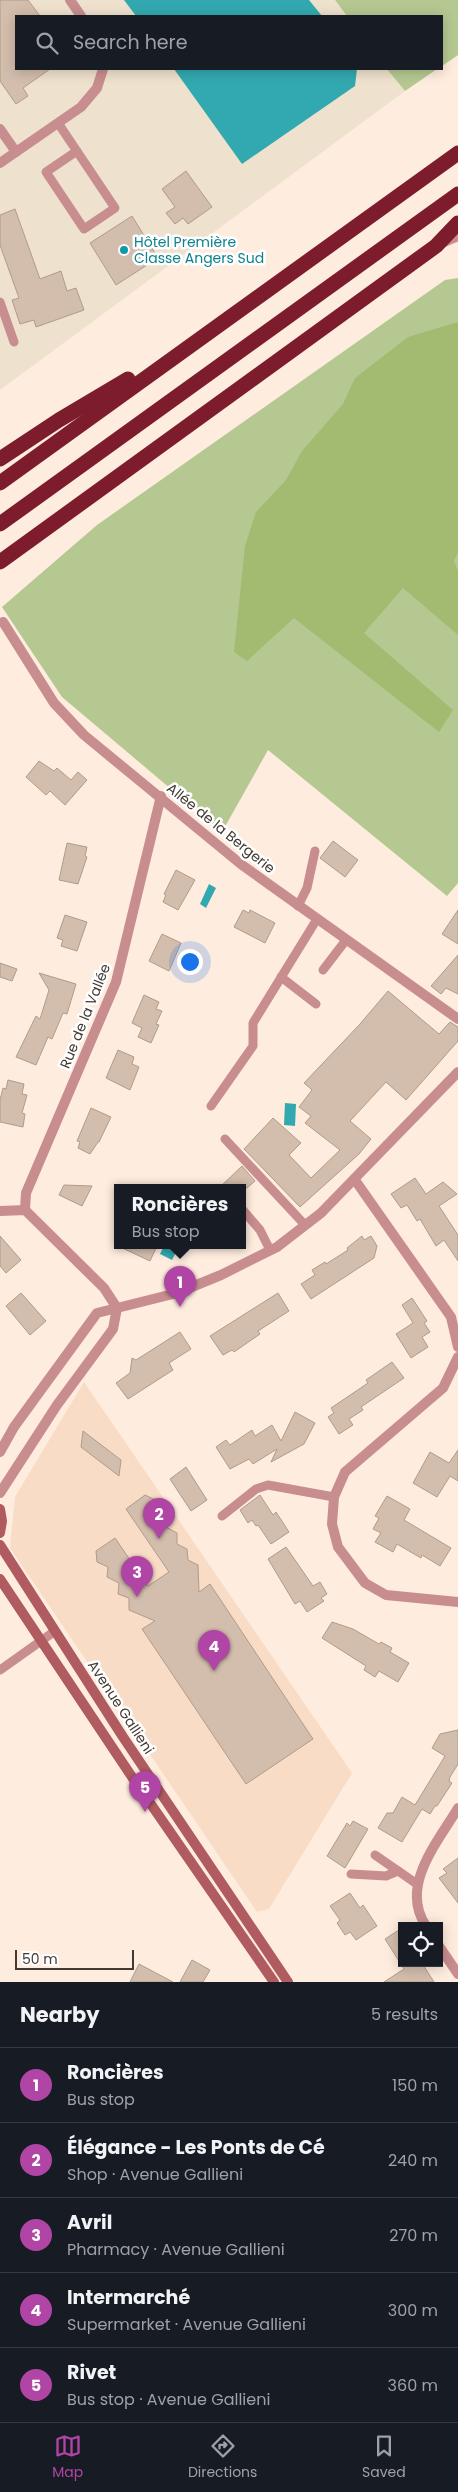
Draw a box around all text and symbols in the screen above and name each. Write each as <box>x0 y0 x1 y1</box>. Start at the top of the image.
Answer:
search box <box>15 15 443 70</box>
icon: search <box>33 29 61 57</box>
text: Search here <box>73 29 187 56</box>
place label: Hôtel Première Classe Angers Sud <box>134 232 264 268</box>
marker: Hôtel Première Classe Angers Sud <box>118 244 130 256</box>
street label: Allée de la Bergerie <box>163 778 280 878</box>
your location <box>177 949 203 975</box>
street label: Rue de la Vallée <box>55 960 115 1071</box>
popup <box>114 1184 246 1249</box>
text: Roncières <box>132 1191 228 1218</box>
text: Bus stop <box>132 1220 200 1243</box>
pin: 1 <box>164 1266 196 1307</box>
pin: 2 <box>143 1498 175 1539</box>
pin: 3 <box>121 1556 153 1597</box>
pin: 4 <box>198 1630 230 1671</box>
street label: Avenue Gallieni <box>83 1656 159 1758</box>
pin: 5 <box>129 1771 161 1812</box>
map controls <box>398 1922 443 1967</box>
button: locate <box>398 1922 443 1967</box>
scale bar <box>15 1947 134 1970</box>
text: 50 m <box>22 1949 58 1969</box>
text: Nearby <box>20 2000 100 2029</box>
text: 5 results <box>371 2003 438 2026</box>
text: Roncières <box>67 2059 164 2086</box>
text: 1 <box>33 2074 39 2097</box>
text: 150 m <box>392 2074 438 2097</box>
text: Bus stop <box>67 2088 135 2111</box>
text: Élégance - Les Ponts de Cé <box>67 2134 325 2161</box>
text: 2 <box>31 2149 41 2172</box>
text: 240 m <box>388 2149 438 2172</box>
text: Shop · Avenue Gallieni <box>67 2163 243 2186</box>
text: Avril <box>67 2209 112 2236</box>
text: 3 <box>31 2224 41 2247</box>
text: 270 m <box>389 2224 438 2247</box>
text: Pharmacy · Avenue Gallieni <box>67 2238 285 2261</box>
text: Intermarché <box>67 2284 190 2311</box>
text: 4 <box>31 2299 41 2322</box>
text: 300 m <box>388 2299 438 2322</box>
text: Supermarket · Avenue Gallieni <box>67 2313 306 2336</box>
text: Rivet <box>67 2359 116 2386</box>
text: 5 <box>31 2374 41 2397</box>
text: 360 m <box>388 2374 438 2397</box>
text: Bus stop · Avenue Gallieni <box>67 2388 270 2411</box>
tab: Map <box>52 2432 83 2483</box>
tab: Directions <box>188 2432 257 2483</box>
tab: Saved <box>362 2432 406 2483</box>

